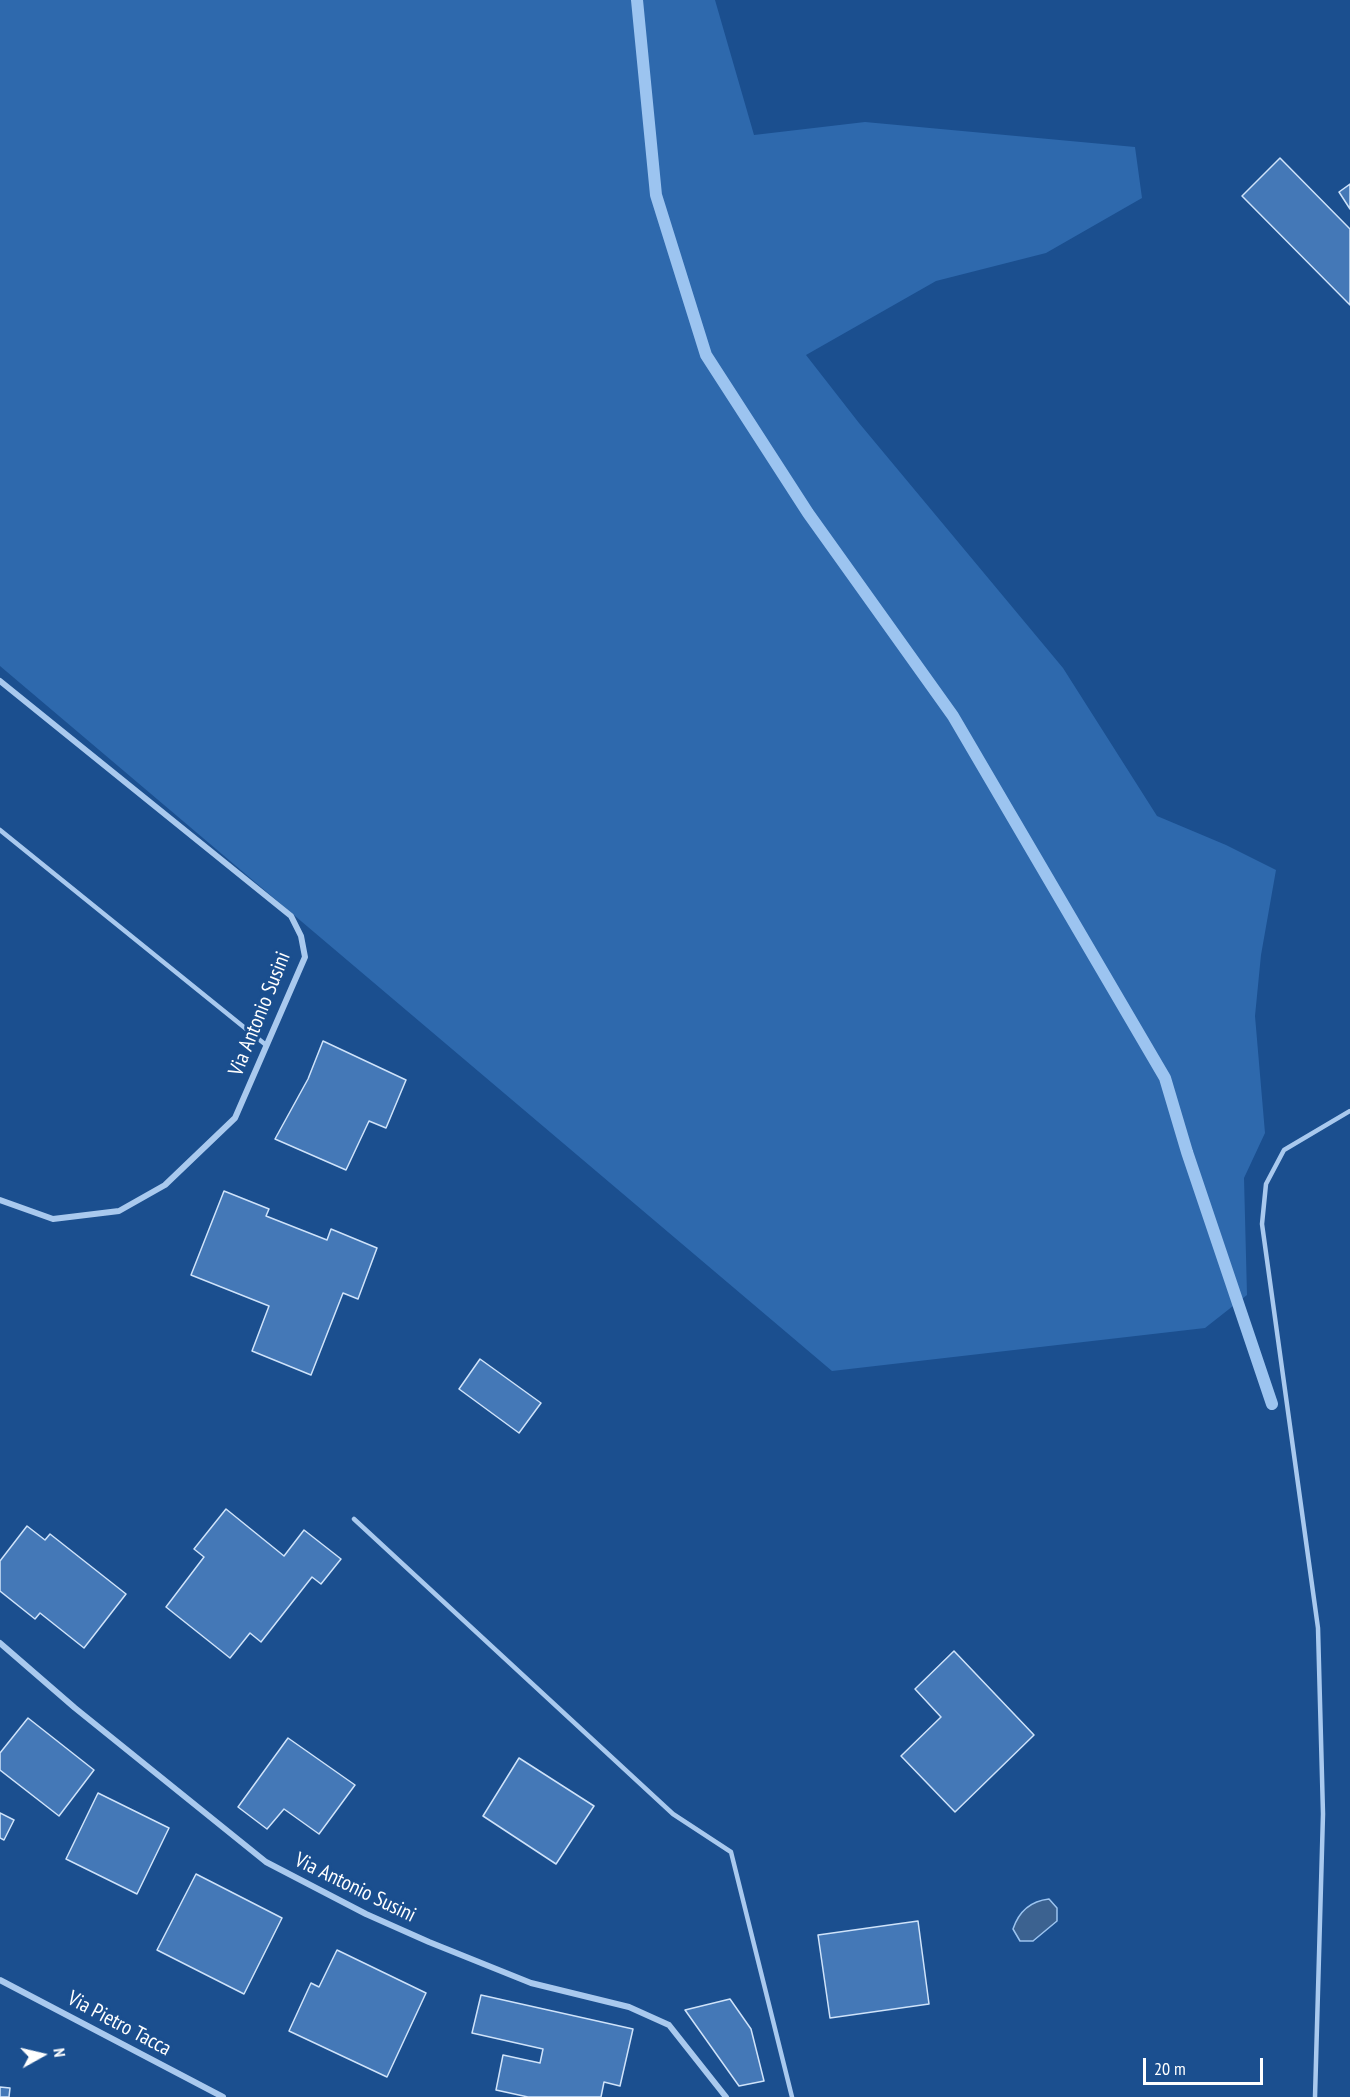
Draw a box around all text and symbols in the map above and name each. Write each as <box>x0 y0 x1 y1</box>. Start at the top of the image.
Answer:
street label: Via Antonio Susini <box>224 948 296 1080</box>
street label: Via Antonio Susini <box>290 1848 420 1928</box>
street label: Via Pietro Tacca <box>63 1986 175 2062</box>
north arrow <box>12 2025 72 2085</box>
scale bar <box>1146 2046 1266 2084</box>
text: N <box>49 2047 70 2058</box>
text: 20 m <box>1154 2057 1186 2080</box>

